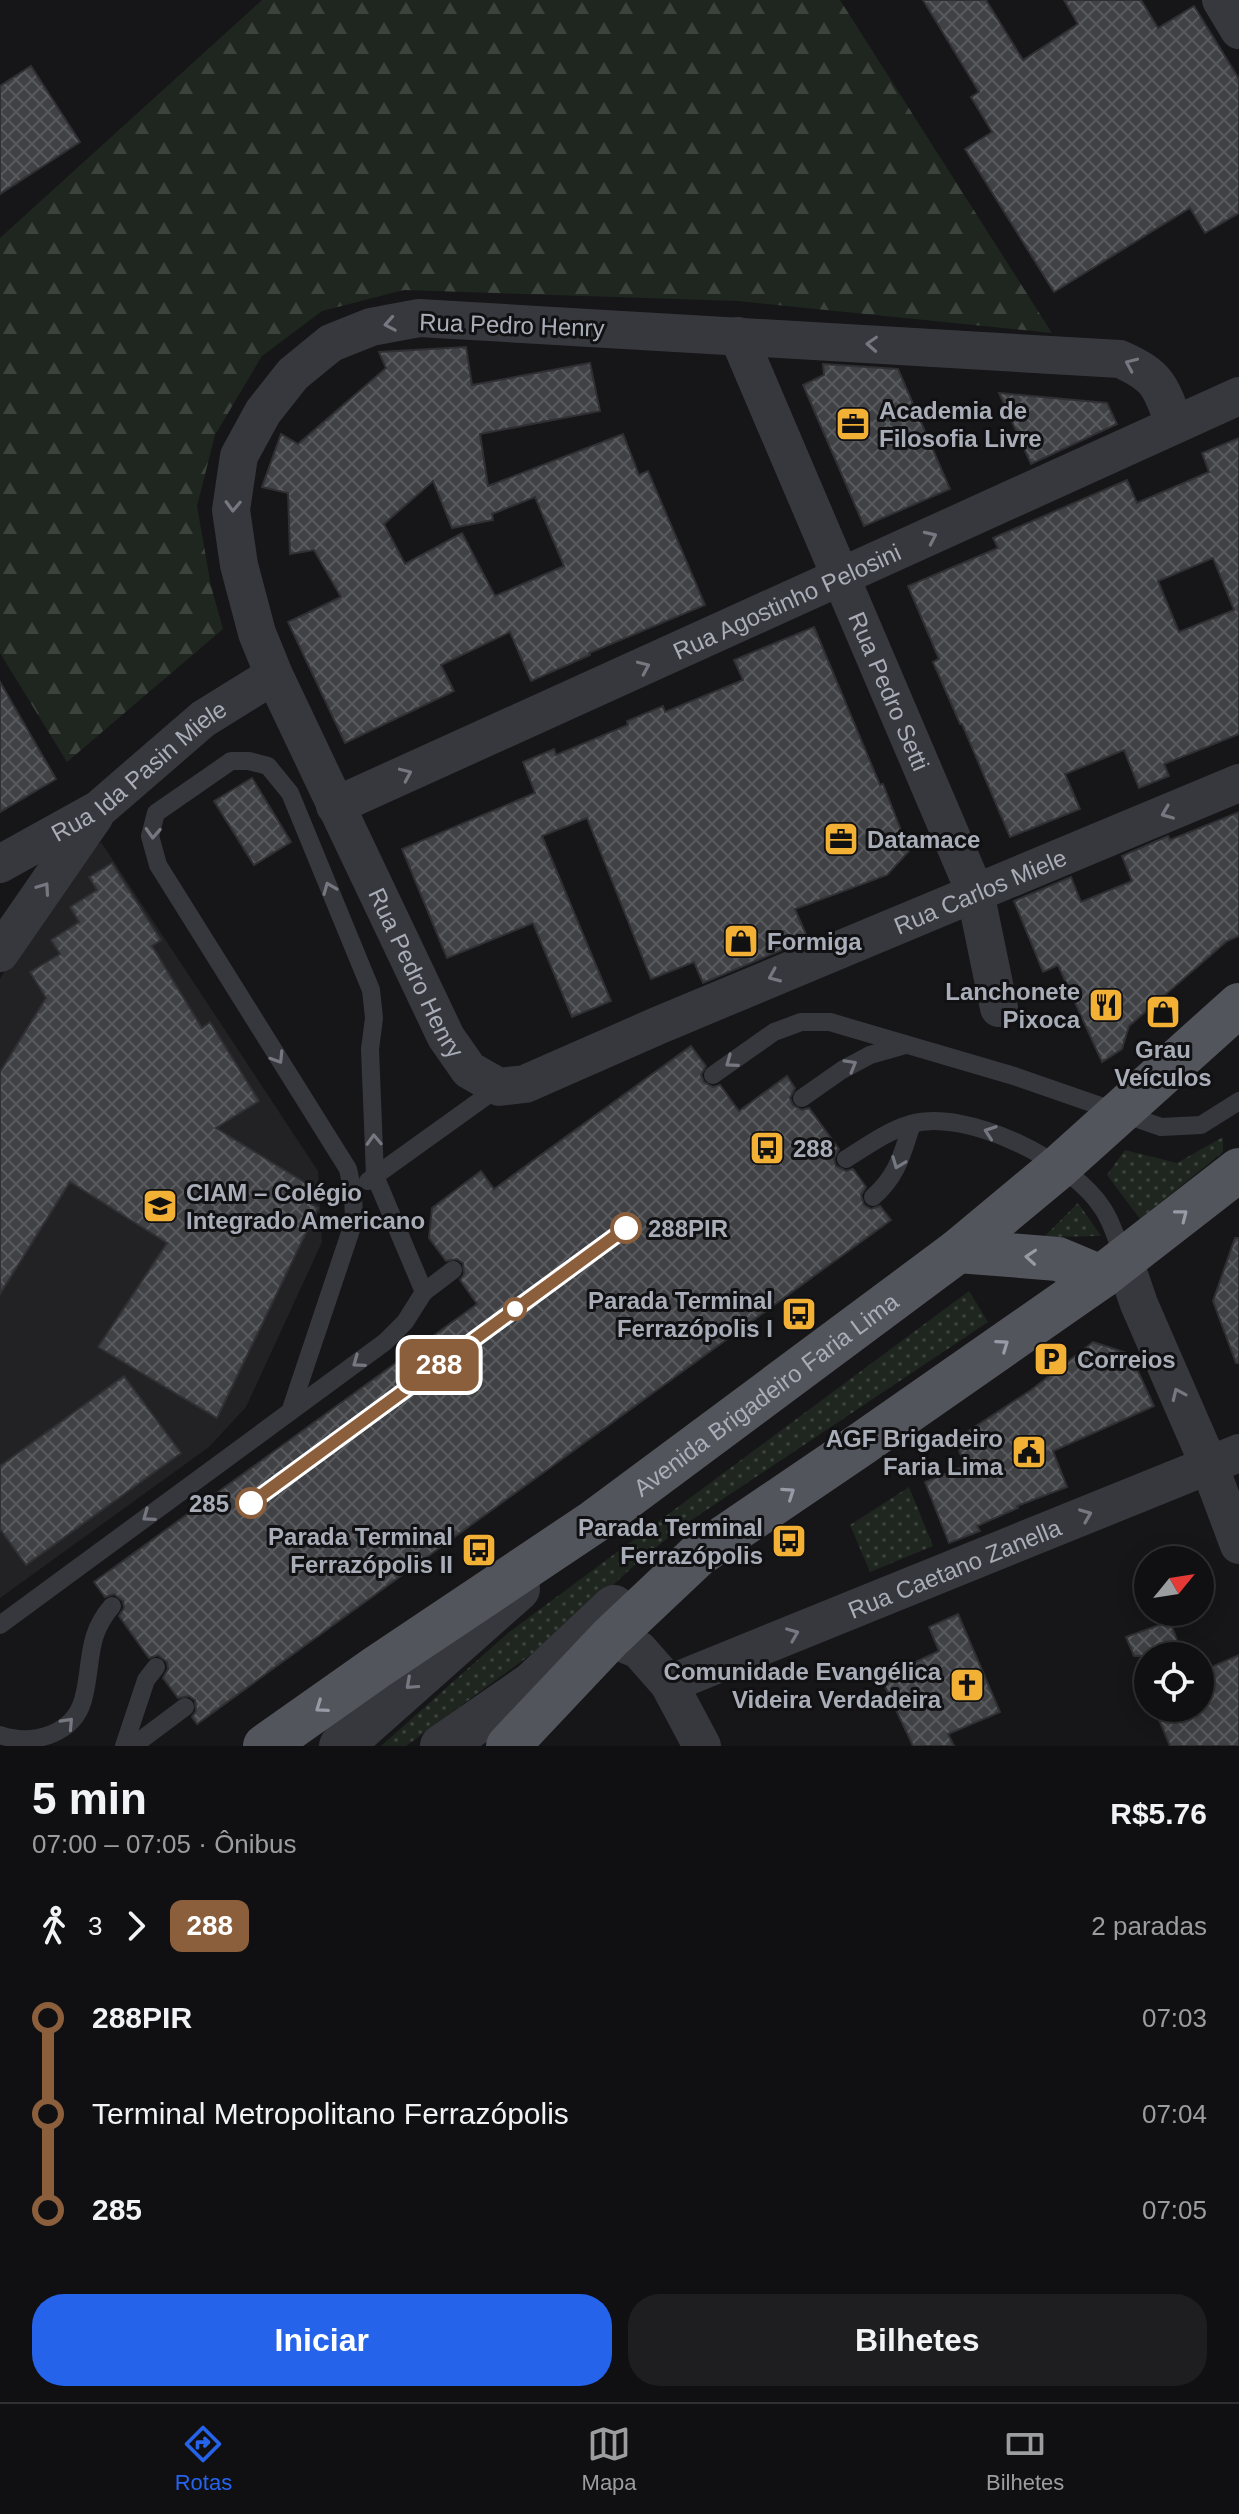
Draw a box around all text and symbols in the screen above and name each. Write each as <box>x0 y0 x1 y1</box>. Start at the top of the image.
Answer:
street label: Rua Pedro Henry <box>419 308 605 342</box>
one-way arrow <box>383 314 396 331</box>
one-way arrow <box>865 336 878 353</box>
one-way arrow <box>1125 358 1139 374</box>
place label: Academia de Filosofia Livre <box>879 397 1042 452</box>
office icon: Academia de Filosofia Livre <box>834 405 872 443</box>
one-way arrow <box>224 500 241 513</box>
one-way arrow <box>923 530 938 546</box>
street label: Rua Agostinho Pelosini <box>669 538 905 664</box>
street label: Rua Pedro Setti <box>844 608 935 774</box>
one-way arrow <box>635 661 650 677</box>
street label: Rua Ida Pasin Miele <box>46 695 231 846</box>
one-way arrow <box>398 767 413 783</box>
one-way arrow <box>1161 803 1175 820</box>
office icon: Datamace <box>822 820 860 858</box>
place label: Datamace <box>867 826 980 853</box>
one-way arrow <box>145 828 162 840</box>
street label: Rua Carlos Miele <box>890 843 1070 939</box>
one-way arrow <box>323 882 339 896</box>
one-way arrow <box>34 883 49 897</box>
street label: Rua Pedro Henry <box>364 883 470 1063</box>
shop icon: Formiga <box>722 922 760 960</box>
place label: Formiga <box>767 928 862 955</box>
one-way arrow <box>768 967 782 983</box>
place label: Lanchonete Pixoca <box>945 978 1081 1033</box>
restaurant icon: Lanchonete Pixoca <box>1087 986 1125 1024</box>
shop icon: Grau Veículos <box>1144 993 1182 1031</box>
place label: Grau Veículos <box>1114 1036 1212 1091</box>
one-way arrow <box>269 1049 284 1063</box>
one-way arrow <box>725 1052 740 1067</box>
one-way arrow <box>843 1059 857 1075</box>
one-way arrow <box>984 1125 998 1141</box>
bus stop icon: 288 <box>748 1129 786 1167</box>
one-way arrow <box>365 1133 382 1146</box>
place label: 288 <box>793 1135 833 1162</box>
one-way arrow <box>891 1155 908 1169</box>
place label: CIAM – Colégio Integrado Americano <box>186 1179 425 1234</box>
school or university icon: CIAM – Colégio Integrado Americano <box>141 1187 179 1225</box>
one-way arrow <box>1173 1210 1187 1225</box>
marker: 288PIR <box>611 1213 641 1243</box>
place label: 288PIR <box>648 1215 728 1242</box>
one-way arrow <box>1024 1248 1037 1265</box>
place label: Parada Terminal Ferrazópolis I <box>588 1287 773 1342</box>
street label: Avenida Brigadeiro Faria Lima <box>628 1287 904 1501</box>
bus stop icon: Parada Terminal Ferrazópolis I <box>780 1295 818 1333</box>
unlabelled marker <box>504 1298 526 1320</box>
line badge: 288 <box>393 1339 485 1391</box>
one-way arrow <box>995 1340 1009 1355</box>
parking icon: Correios <box>1032 1340 1070 1378</box>
place label: Correios <box>1077 1346 1176 1373</box>
text: 288 <box>416 1349 462 1380</box>
one-way arrow <box>352 1353 366 1367</box>
one-way arrow <box>1171 1388 1187 1402</box>
place label: AGF Brigadeiro Faria Lima <box>826 1425 1004 1480</box>
public building icon: AGF Brigadeiro Faria Lima <box>1010 1433 1048 1471</box>
one-way arrow <box>781 1487 795 1502</box>
marker: 285 <box>236 1488 266 1518</box>
place label: 285 <box>189 1490 229 1517</box>
one-way arrow <box>142 1507 157 1521</box>
one-way arrow <box>1078 1508 1092 1525</box>
street label: Rua Caetano Zanella <box>844 1513 1065 1623</box>
place label: Parada Terminal Ferrazópolis <box>578 1514 763 1569</box>
bus stop icon: Parada Terminal Ferrazópolis <box>770 1522 808 1560</box>
place label: Parada Terminal Ferrazópolis II <box>268 1523 453 1578</box>
bus stop icon: Parada Terminal Ferrazópolis II <box>460 1531 498 1569</box>
north arrow <box>1134 1546 1214 1626</box>
map controls <box>1134 1546 1214 1722</box>
one-way arrow <box>785 1627 799 1643</box>
button: locate <box>1134 1642 1214 1722</box>
place label: Comunidade Evangélica Videira Verdadeira <box>664 1658 942 1713</box>
church icon: Comunidade Evangélica Videira Verdadeira <box>948 1666 986 1704</box>
one-way arrow <box>405 1674 420 1689</box>
one-way arrow <box>316 1697 330 1712</box>
one-way arrow <box>59 1718 74 1732</box>
text: 5 min <box>32 1774 147 1823</box>
text: R$5.76 <box>1110 1797 1207 1830</box>
text: 07:00 – 07:05 · Ônibus <box>32 1829 297 1859</box>
icon: walk <box>32 1904 76 1948</box>
icon: forward <box>114 1904 158 1948</box>
text: 288 <box>186 1910 233 1941</box>
text: 3 <box>88 1911 102 1941</box>
text: 2 paradas <box>1091 1911 1207 1941</box>
text: 288PIR <box>92 2001 192 2034</box>
text: 07:03 <box>1142 2003 1207 2033</box>
text: Terminal Metropolitano Ferrazópolis <box>92 2097 569 2130</box>
text: 07:04 <box>1142 2099 1207 2129</box>
text: 285 <box>92 2193 142 2226</box>
text: 07:05 <box>1142 2195 1207 2225</box>
button: Iniciar <box>32 2294 612 2386</box>
button: Bilhetes <box>628 2294 1207 2386</box>
tab: Rotas <box>175 2422 232 2496</box>
tab: Mapa <box>582 2422 637 2496</box>
tab: Bilhetes <box>986 2422 1064 2496</box>

